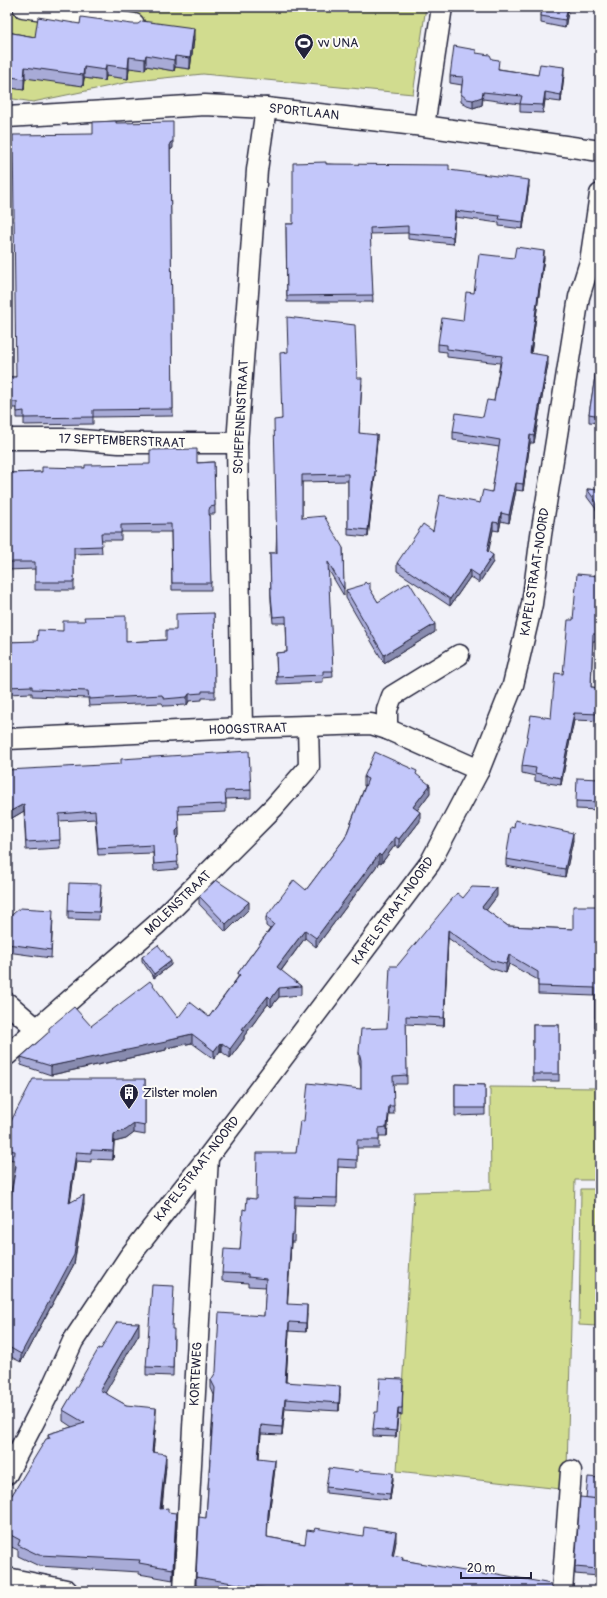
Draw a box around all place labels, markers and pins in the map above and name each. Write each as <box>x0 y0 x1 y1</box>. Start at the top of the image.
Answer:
sports icon: vv UNA <box>293 32 315 60</box>
place label: vv UNA <box>317 35 359 51</box>
building icon: Zilster molen <box>118 1082 140 1110</box>
place label: Zilster molen <box>143 1085 217 1101</box>

